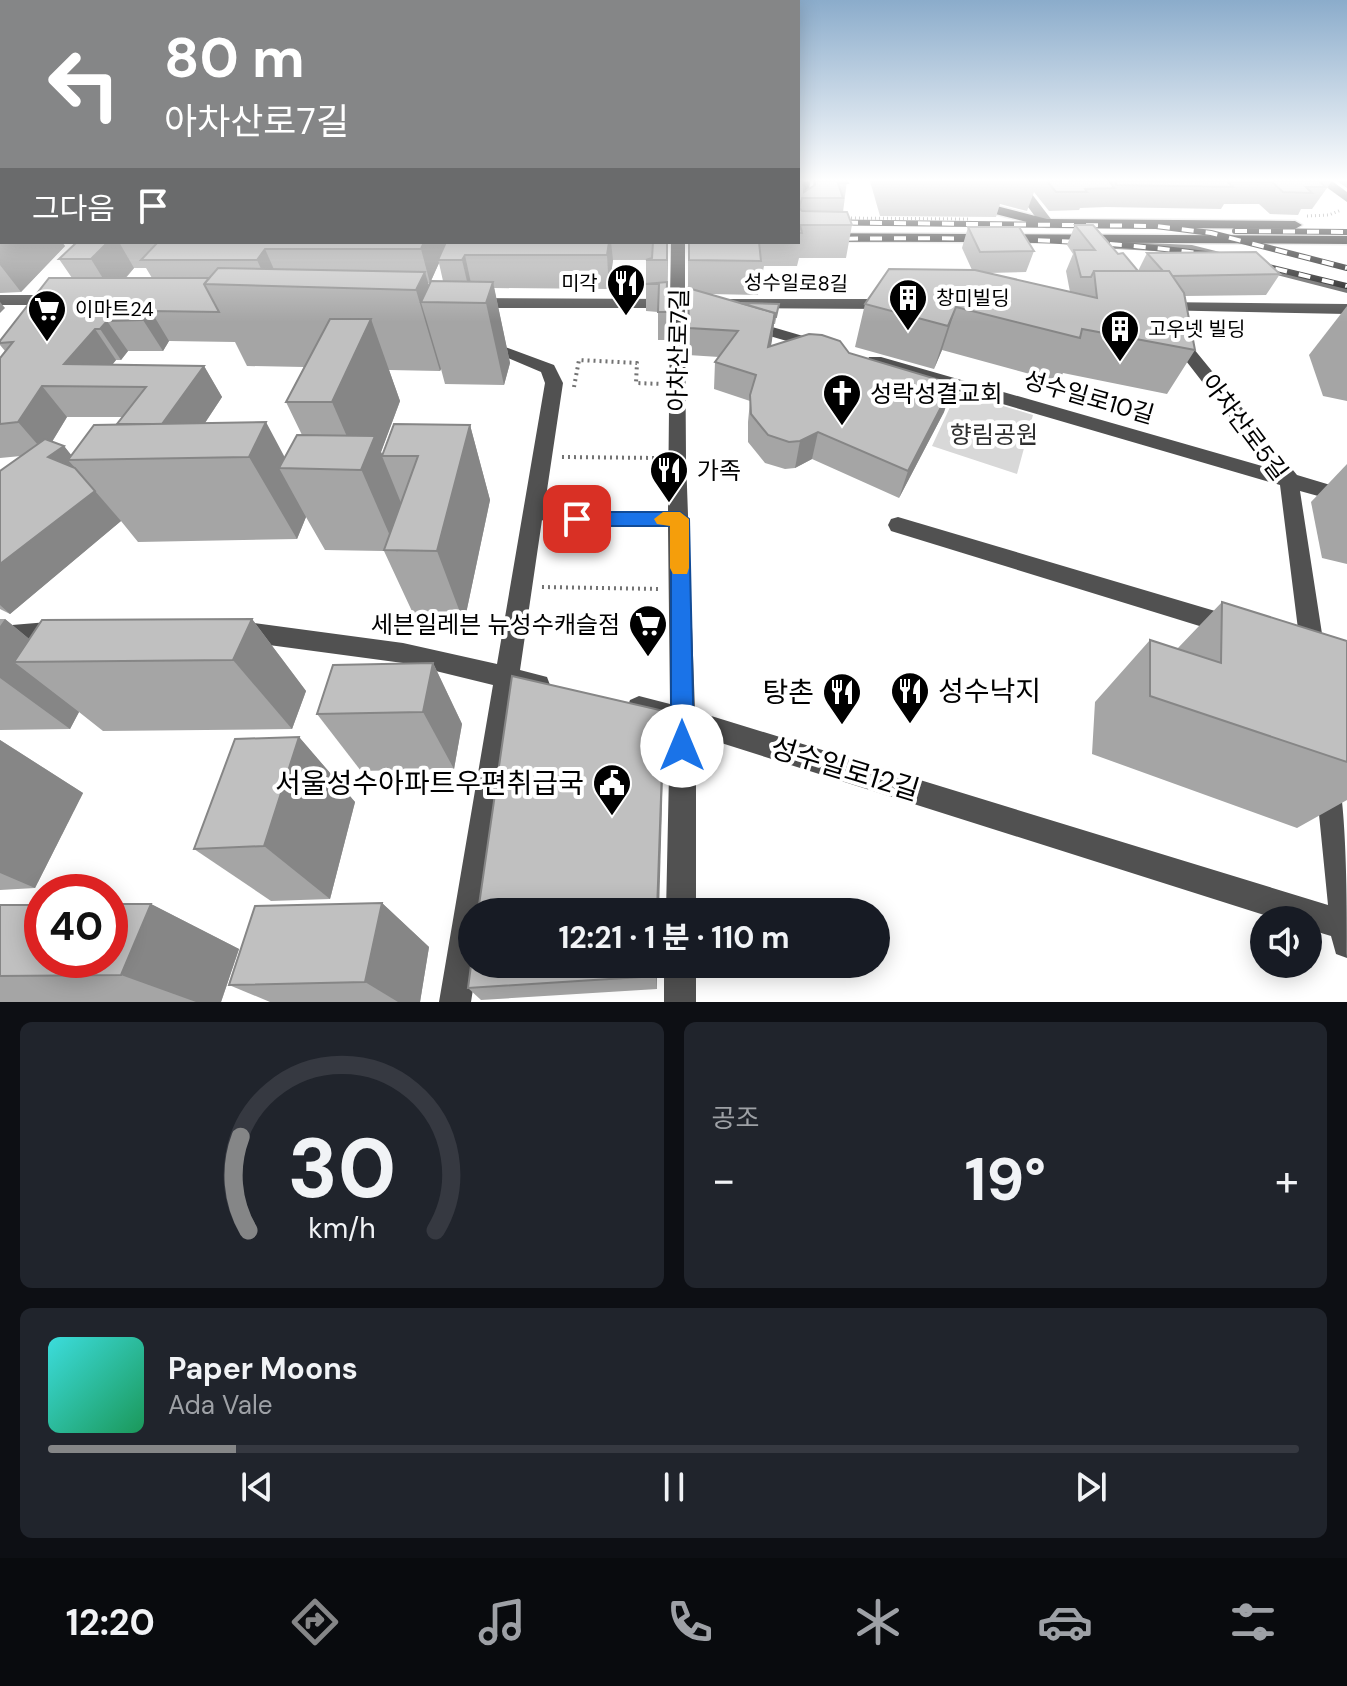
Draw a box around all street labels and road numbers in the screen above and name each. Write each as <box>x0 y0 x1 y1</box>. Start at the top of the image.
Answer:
street label: 성수일로8길 <box>744 269 848 297</box>
street label: 아차산로7길 <box>661 288 695 412</box>
street label: 성수일로10길 <box>1020 364 1158 430</box>
street label: 아차산로5길 <box>1195 368 1295 486</box>
street label: 성수일로12길 <box>766 729 924 809</box>

